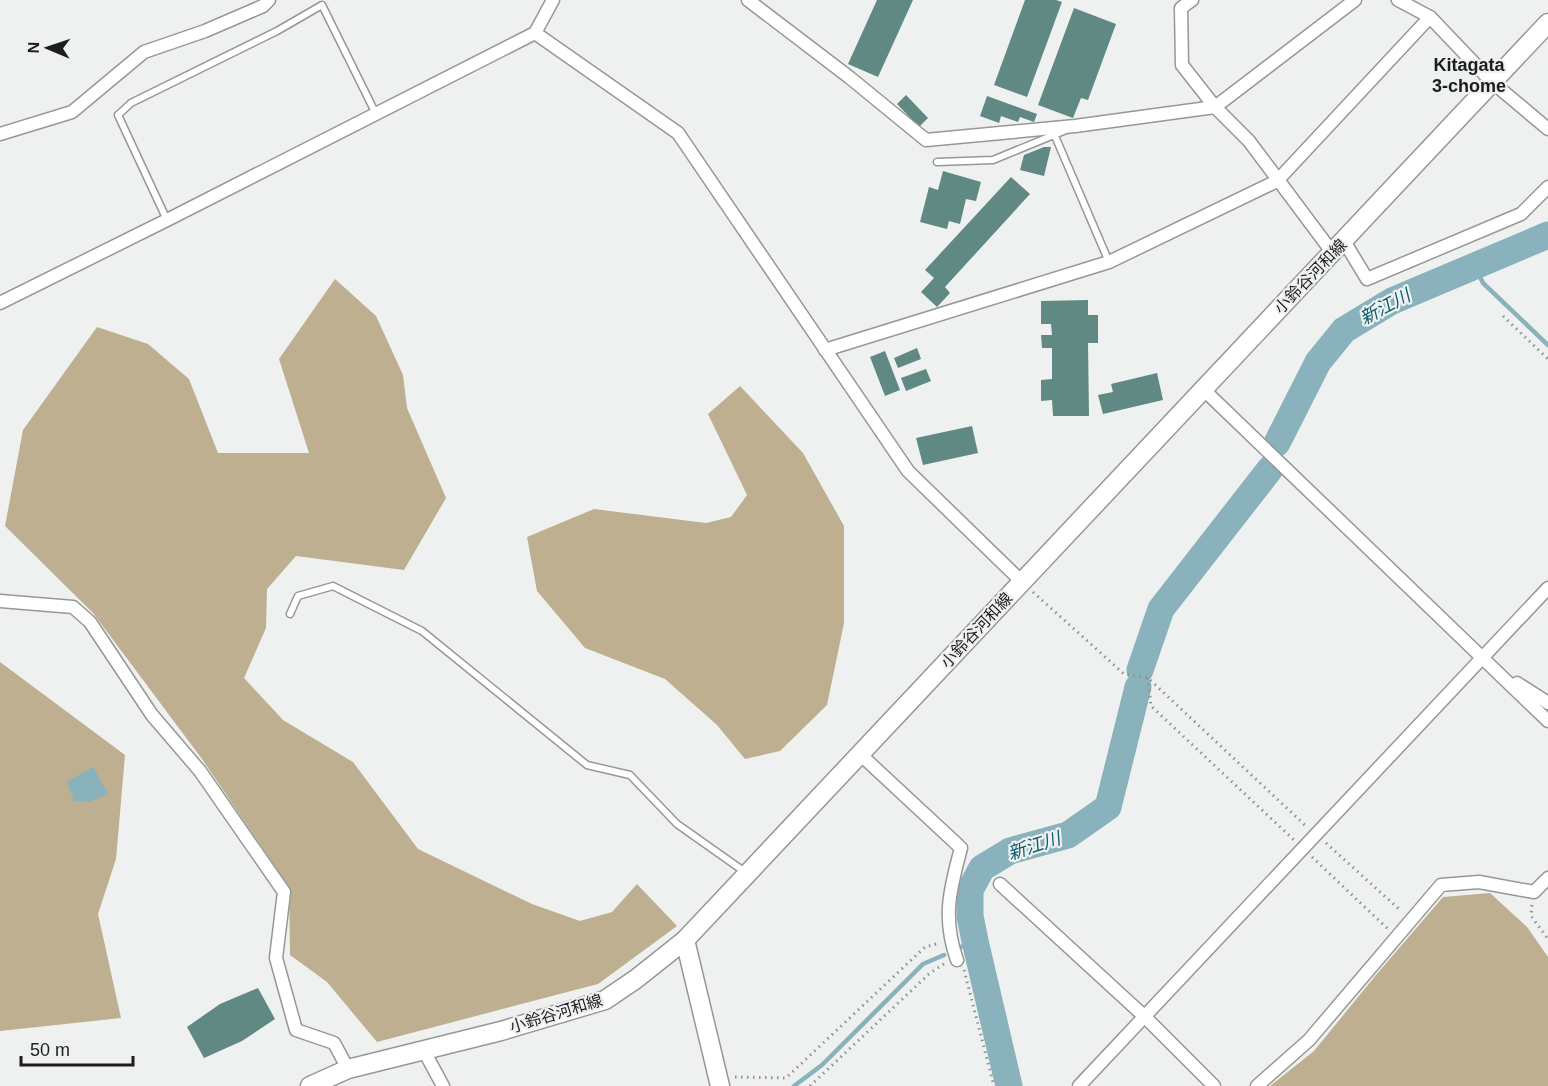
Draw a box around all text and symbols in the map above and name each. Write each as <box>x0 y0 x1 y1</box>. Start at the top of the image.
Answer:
north arrow <box>18 18 78 78</box>
text: N <box>25 41 42 54</box>
district label: Kitagata 3-chome <box>1432 55 1506 96</box>
street label: 小鈴谷河和線 <box>1271 236 1350 317</box>
water label: 新江川 <box>1356 285 1415 329</box>
street label: 小鈴谷河和線 <box>937 589 1015 671</box>
water label: 新江川 <box>1005 828 1065 864</box>
street label: 小鈴谷河和線 <box>508 991 605 1036</box>
scale bar <box>21 1029 134 1067</box>
text: 50 m <box>30 1040 70 1060</box>

